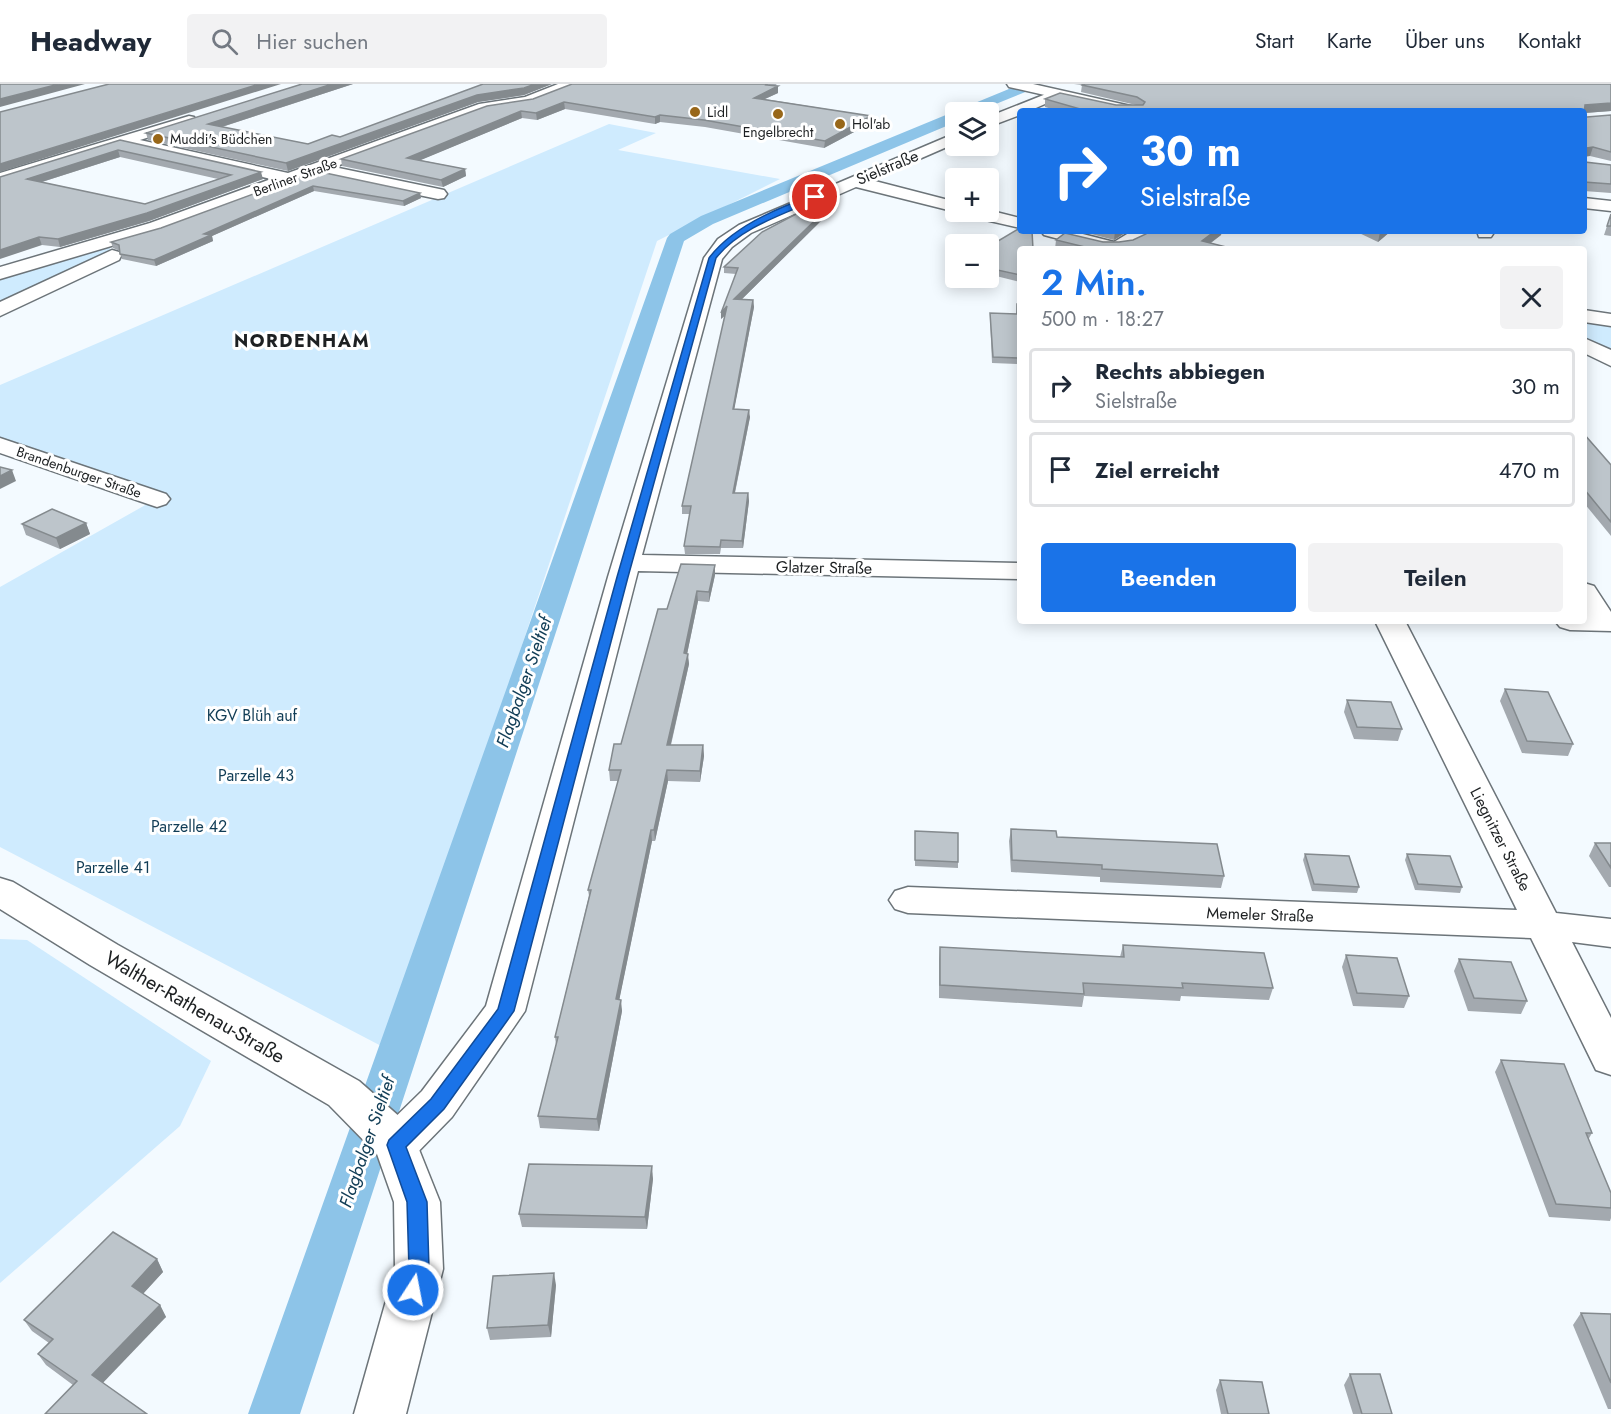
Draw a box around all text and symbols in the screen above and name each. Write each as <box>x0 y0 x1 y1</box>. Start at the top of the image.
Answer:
search box <box>187 14 607 68</box>
text: Headway <box>30 21 151 62</box>
icon: search <box>208 25 241 58</box>
text: Hier suchen <box>256 25 369 57</box>
text: Start <box>1255 26 1294 56</box>
text: Karte <box>1327 26 1372 56</box>
text: Über uns <box>1405 26 1485 56</box>
text: Kontakt <box>1518 26 1581 56</box>
place label: Lidl <box>707 102 728 122</box>
map controls <box>945 102 999 288</box>
button: layers <box>945 102 999 156</box>
marker: Lidl <box>688 105 702 119</box>
marker: Engelbrecht <box>771 107 785 121</box>
place label: Hol'ab <box>852 114 890 134</box>
marker: Hol'ab <box>833 117 847 131</box>
text: 30 m <box>1140 121 1241 182</box>
place label: Engelbrecht <box>743 122 814 142</box>
place label: Muddi's Büdchen <box>170 129 272 149</box>
marker: Muddi's Büdchen <box>151 132 165 146</box>
icon: right <box>1041 132 1119 210</box>
street label: Sielstraße <box>853 144 922 191</box>
street label: Berliner Straße <box>250 153 340 201</box>
button: + <box>945 168 999 222</box>
pin <box>789 171 840 222</box>
text: Sielstraße <box>1140 177 1251 216</box>
icon: arrive <box>798 180 831 213</box>
button: − <box>945 234 999 288</box>
text: 2 Min. <box>1041 256 1147 308</box>
button: close <box>1500 266 1563 329</box>
text: 500 m · 18:27 <box>1041 305 1164 334</box>
district label: NORDENHAM <box>234 328 370 354</box>
text: Rechts abbiegen <box>1095 355 1265 387</box>
icon: right <box>1044 369 1077 402</box>
text: 30 m <box>1511 370 1560 402</box>
text: Sielstraße <box>1095 387 1177 416</box>
street label: Brandenburger Straße <box>14 441 144 503</box>
icon: arrive <box>1044 453 1077 486</box>
text: Ziel erreicht <box>1095 454 1219 486</box>
text: 470 m <box>1499 454 1560 486</box>
button: Beenden <box>1041 543 1296 612</box>
button: Teilen <box>1308 543 1563 612</box>
street label: Glatzer Straße <box>776 555 872 580</box>
water label: Flagbalger Sieltief <box>489 610 560 751</box>
park label: KGV Blüh auf <box>207 704 298 727</box>
park label: Parzelle 43 <box>218 764 294 787</box>
street label: Liegnitzer Straße <box>1464 783 1537 895</box>
park label: Parzelle 42 <box>151 815 227 838</box>
park label: Parzelle 41 <box>76 856 150 879</box>
street label: Memeler Straße <box>1206 901 1314 928</box>
street label: Walther-Rathenau-Straße <box>99 944 290 1071</box>
water label: Flagbalger Sieltief <box>332 1070 403 1211</box>
position arrow <box>381 1258 445 1322</box>

